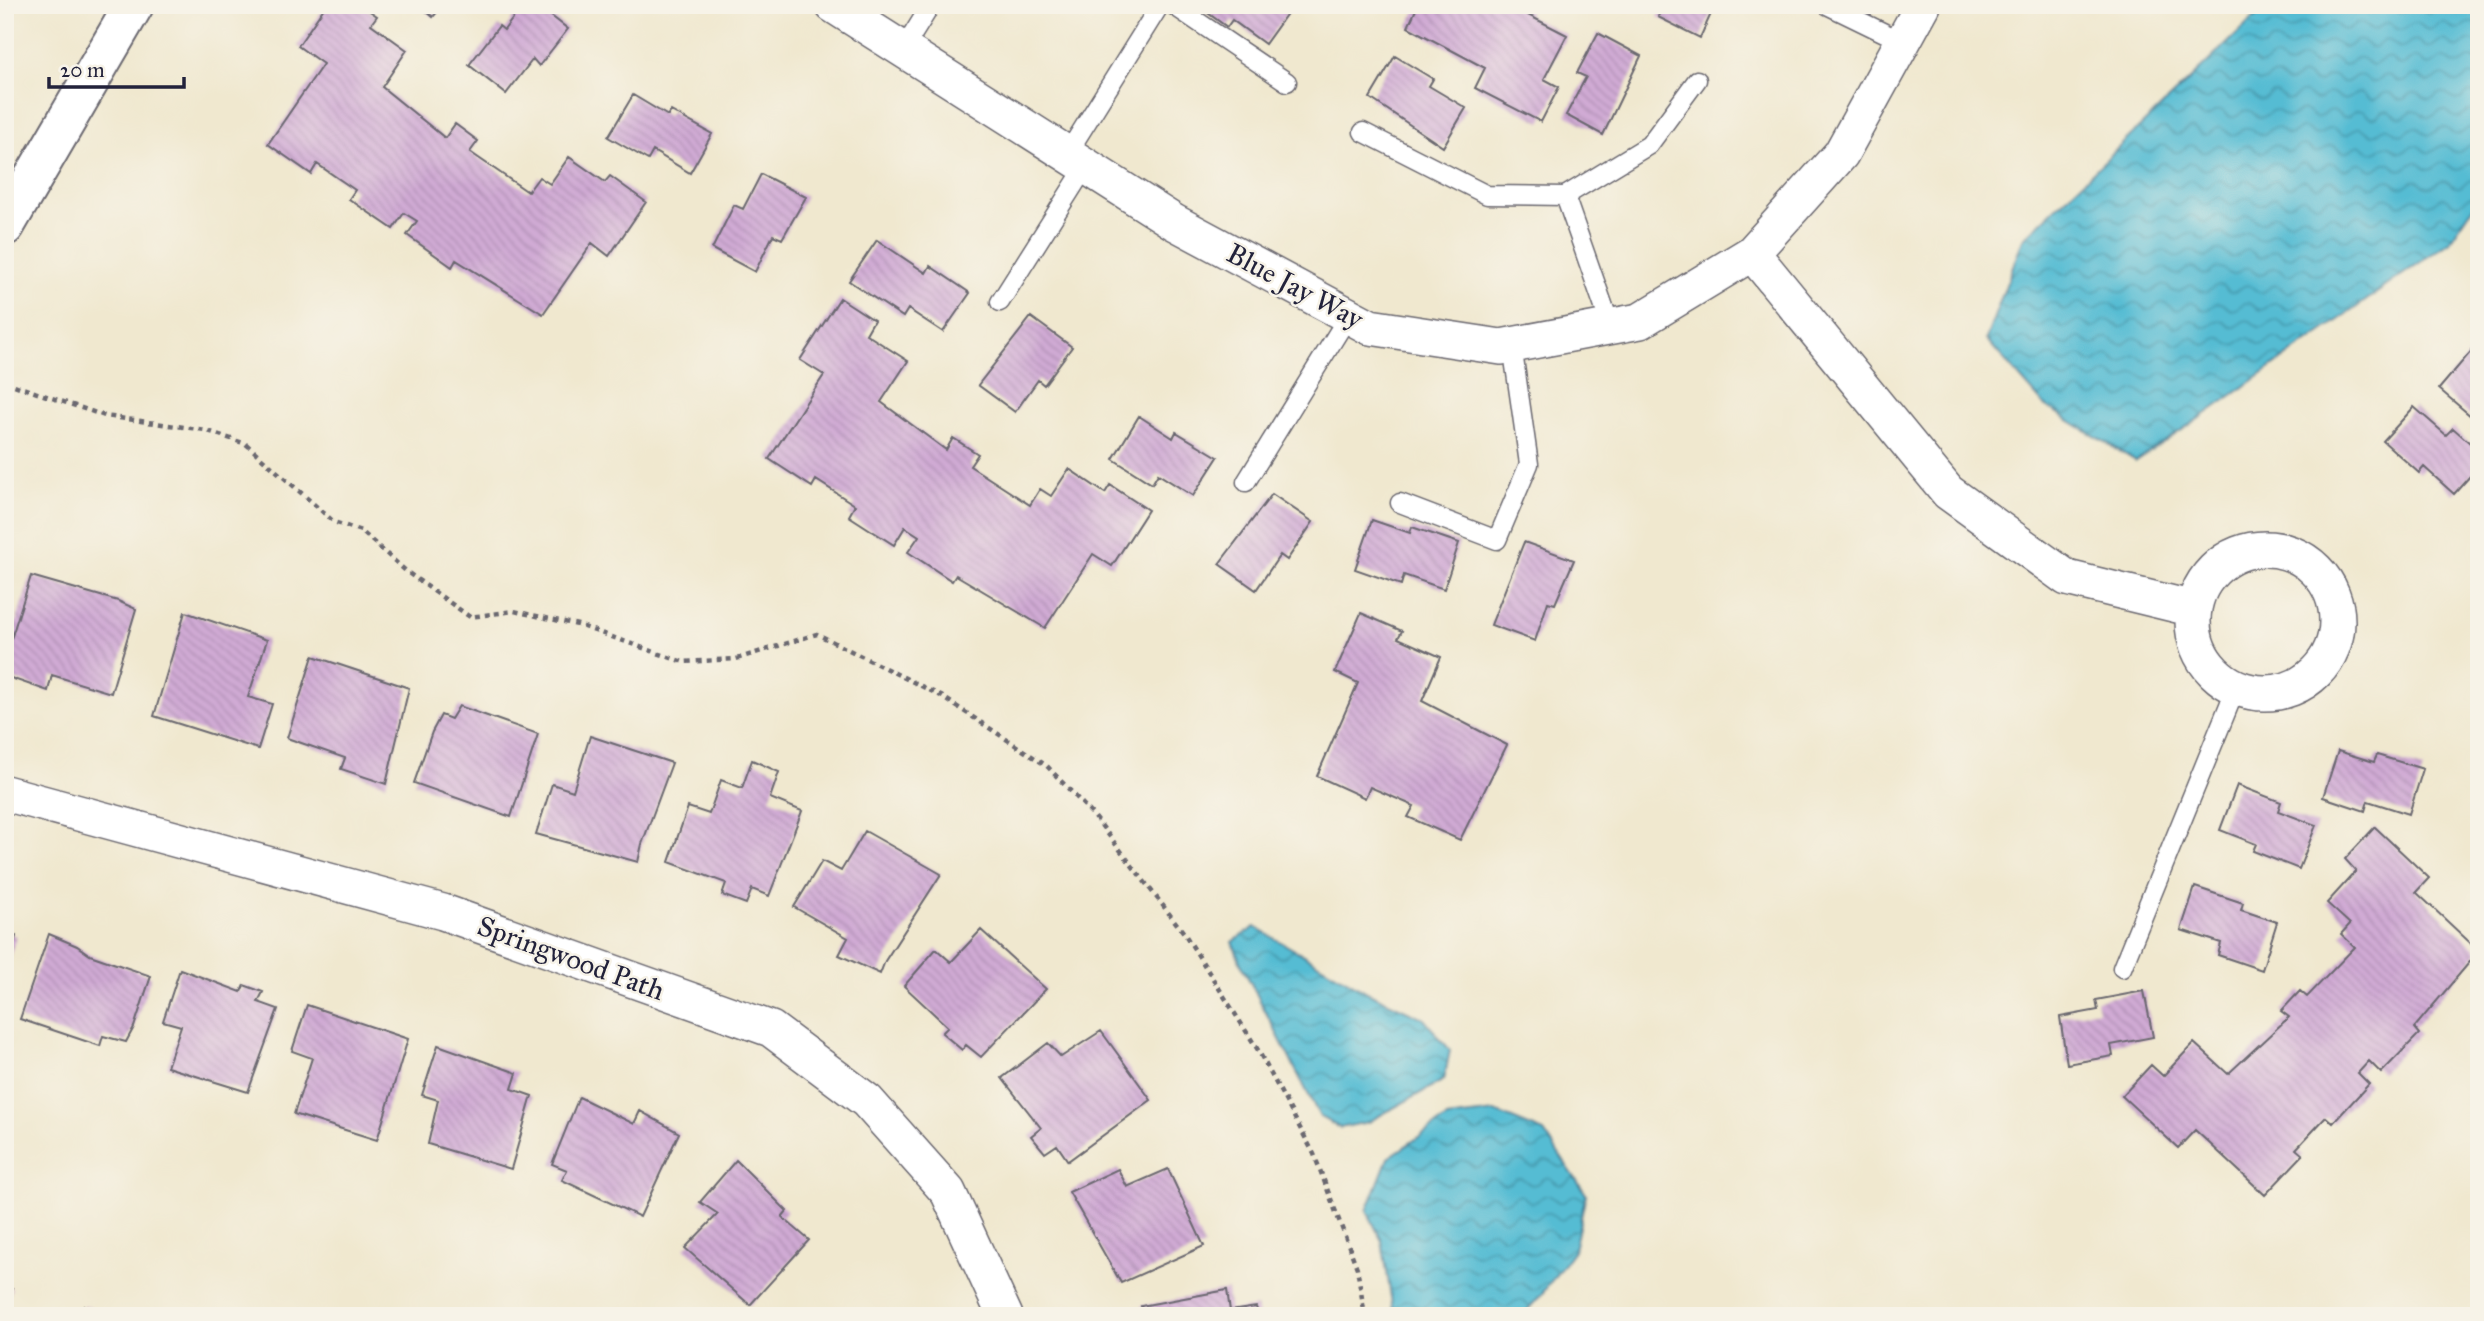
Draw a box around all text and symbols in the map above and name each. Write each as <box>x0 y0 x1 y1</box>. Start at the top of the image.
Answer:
scale bar <box>49 46 184 90</box>
text: 20 m <box>60 57 105 83</box>
street label: Blue Jay Way <box>1221 235 1370 337</box>
street label: Springwood Path <box>473 908 670 1008</box>

